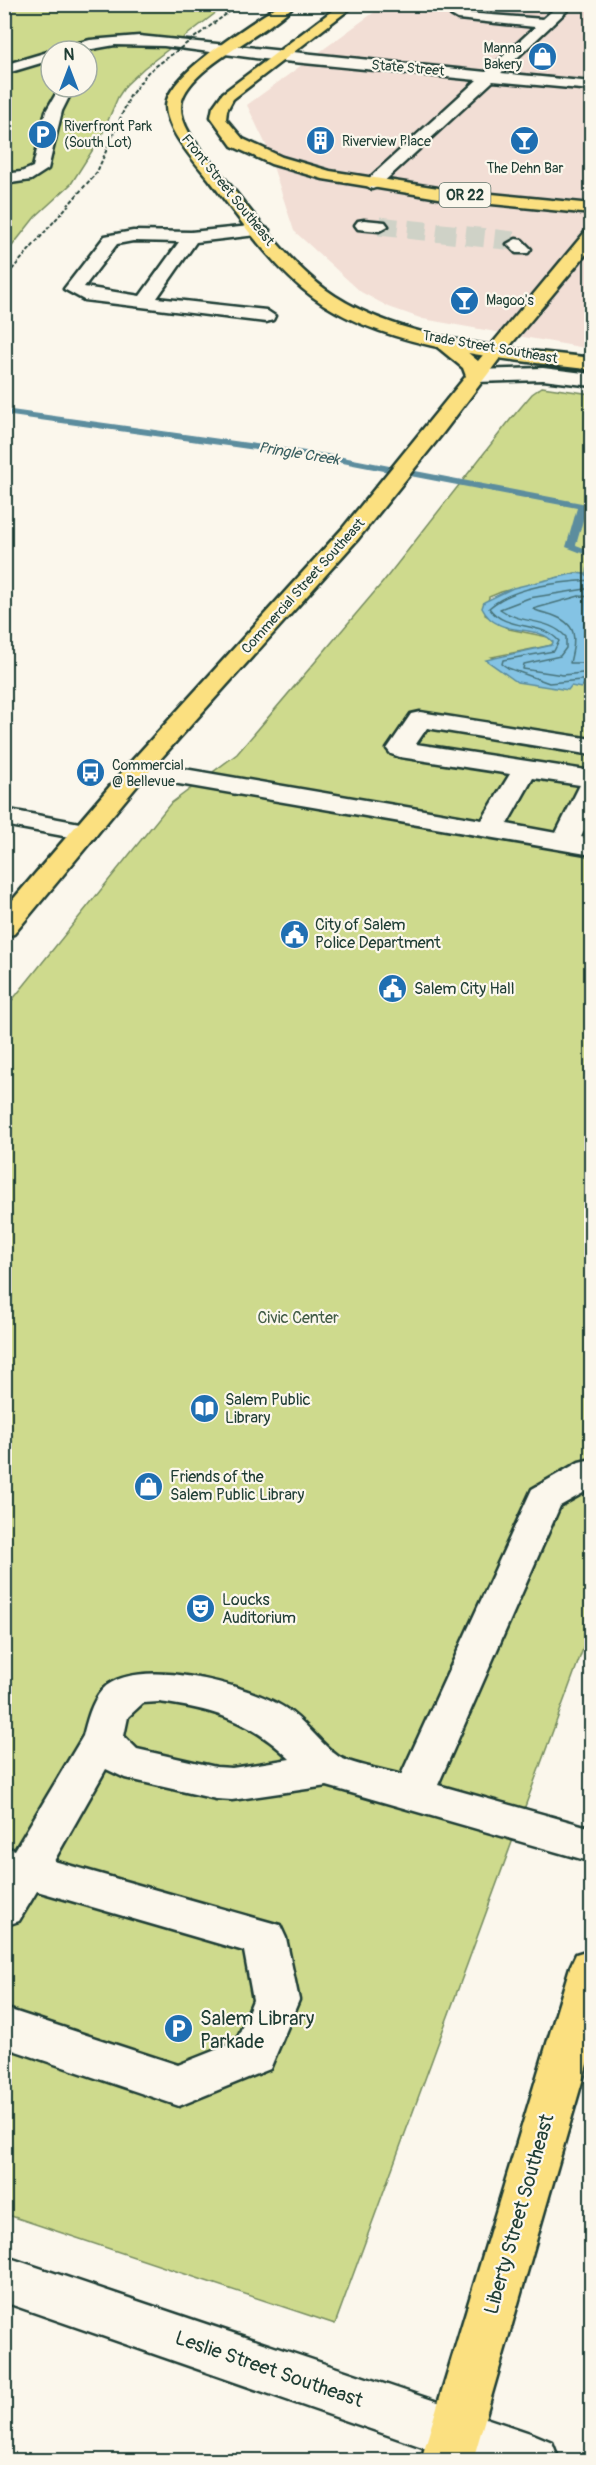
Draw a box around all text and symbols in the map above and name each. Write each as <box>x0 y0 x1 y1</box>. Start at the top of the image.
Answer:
north arrow <box>39 39 99 99</box>
place label: Manna Bakery <box>483 40 522 73</box>
shop icon: Manna Bakery <box>527 40 559 72</box>
text: N <box>64 45 75 65</box>
street label: State Street <box>371 56 446 80</box>
parking icon: Riverfront Park (South Lot) <box>27 118 59 150</box>
place label: Riverfront Park (South Lot) <box>64 118 152 151</box>
building icon: Riverview Place <box>305 125 337 157</box>
bar icon: The Dehn Bar <box>509 125 541 157</box>
street label: Front Street Southeast <box>178 131 278 249</box>
place label: Riverview Place <box>342 133 431 150</box>
place label: The Dehn Bar <box>487 160 563 177</box>
road number: OR 22 <box>440 183 490 207</box>
bar icon: Magoo's <box>449 284 481 316</box>
place label: Magoo's <box>486 292 534 309</box>
street label: Trade Street Southeast <box>421 327 559 367</box>
water label: Pringle Creek <box>257 438 342 470</box>
street label: Commercial Street Southeast <box>238 515 369 657</box>
bus stop icon: Commercial @ Bellevue <box>75 757 107 789</box>
place label: Commercial @ Bellevue <box>112 757 184 790</box>
place label: City of Salem Police Department <box>315 915 441 953</box>
public building icon: City of Salem Police Department <box>278 918 310 950</box>
public building icon: Salem City Hall <box>377 973 409 1005</box>
place label: Salem City Hall <box>414 979 515 999</box>
park label: Civic Center <box>257 1308 339 1328</box>
place label: Salem Public Library <box>225 1390 311 1428</box>
library icon: Salem Public Library <box>188 1393 220 1425</box>
place label: Friends of the Salem Public Library <box>170 1467 305 1505</box>
shop icon: Friends of the Salem Public Library <box>133 1470 165 1502</box>
place label: Loucks Auditorium <box>222 1590 296 1628</box>
theatre icon: Loucks Auditorium <box>185 1593 217 1625</box>
place label: Salem Library Parkade <box>200 2006 315 2054</box>
parking icon: Salem Library Parkade <box>163 2013 195 2045</box>
street label: Liberty Street Southeast <box>478 2110 560 2317</box>
street label: Leslie Street Southeast <box>172 2325 367 2413</box>

